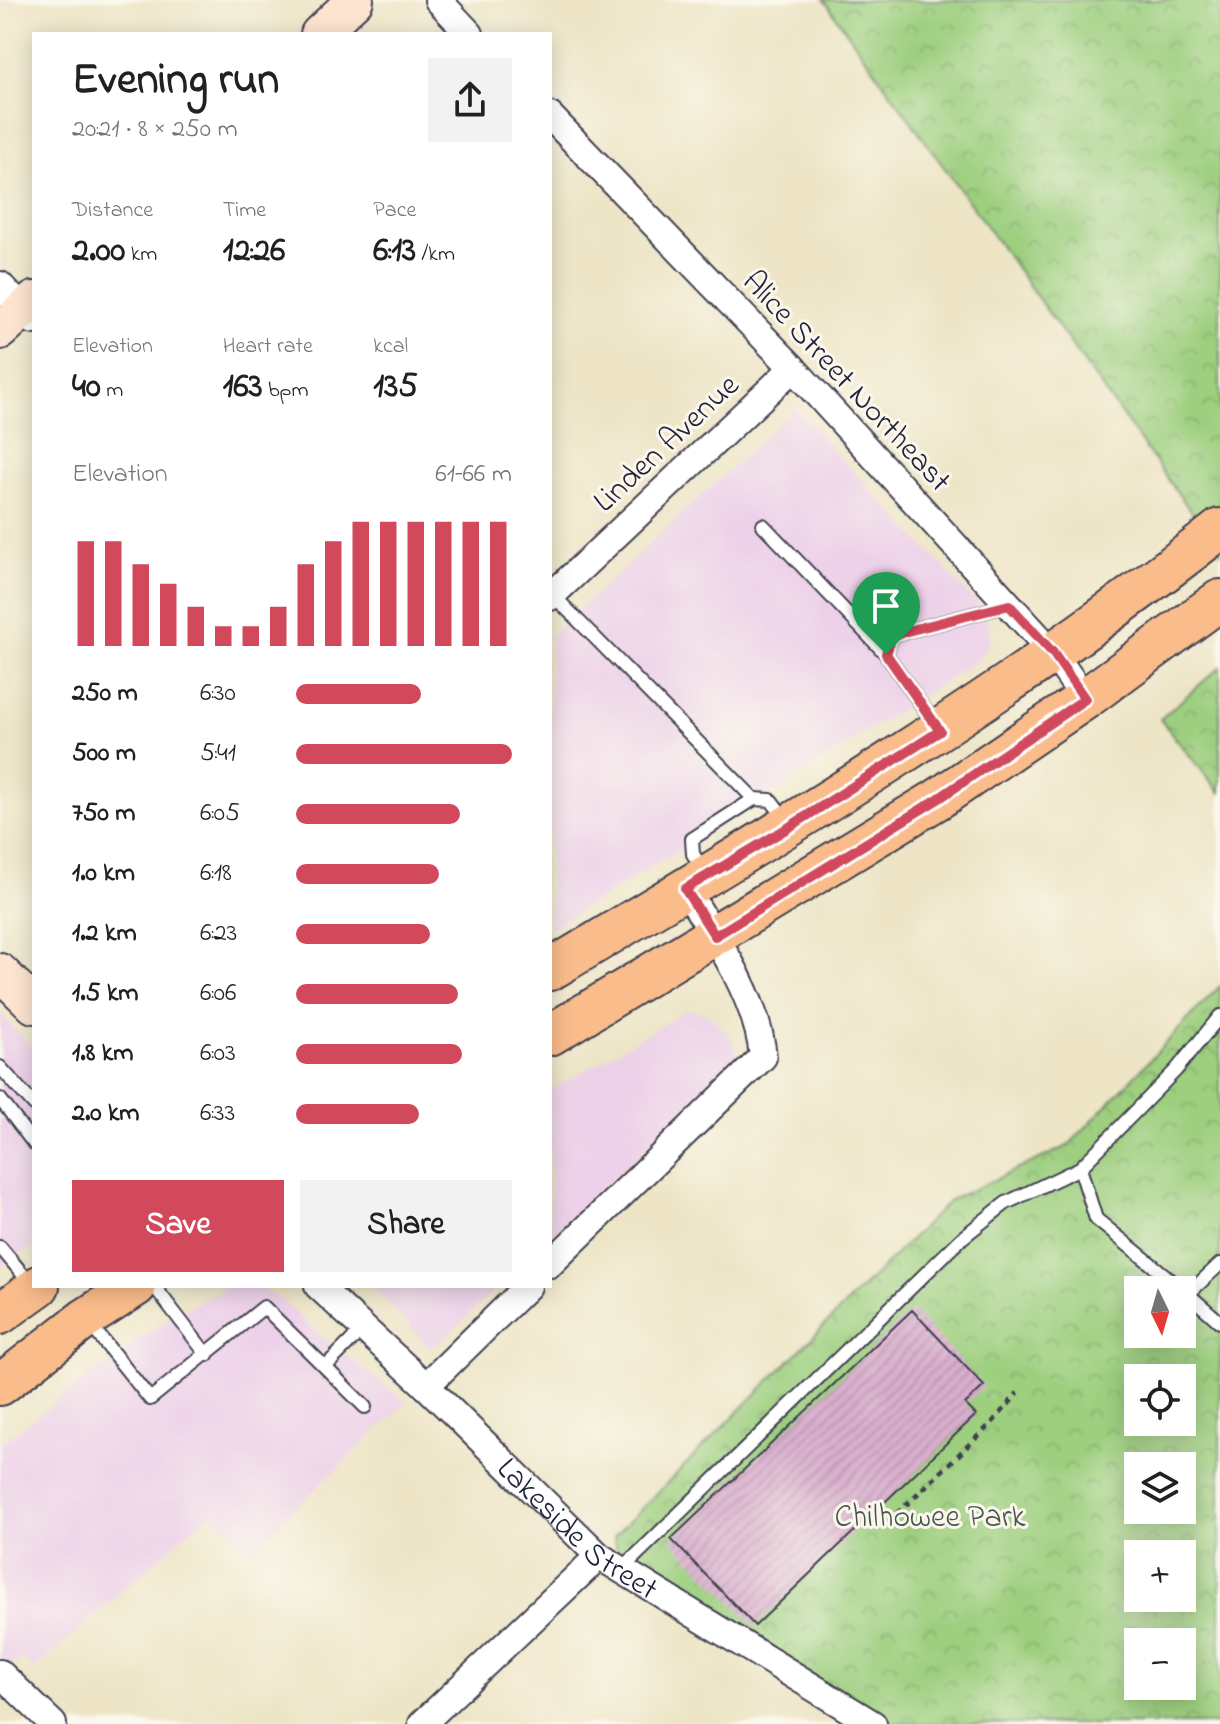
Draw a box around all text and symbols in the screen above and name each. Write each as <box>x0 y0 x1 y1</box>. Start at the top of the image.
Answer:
text: Evening run <box>72 49 279 113</box>
button: share <box>428 58 512 142</box>
text: 20:21 · 8 × 250 m <box>72 111 238 149</box>
text: Distance <box>72 195 153 227</box>
text: Time <box>223 195 266 227</box>
text: Pace <box>373 195 416 227</box>
text: 2.00 <box>72 227 125 277</box>
text: 12:26 <box>223 227 285 277</box>
text: 6:13 <box>373 227 416 277</box>
text: km <box>125 239 157 271</box>
text: /km <box>416 239 455 271</box>
street label: Alice Street Northeast <box>730 261 961 504</box>
text: Elevation <box>72 331 153 363</box>
text: Heart rate <box>223 331 313 363</box>
text: kcal <box>373 331 408 363</box>
text: 40 <box>72 363 101 413</box>
text: 163 <box>223 363 262 413</box>
text: 135 <box>373 363 418 413</box>
street label: Linden Avenue <box>584 364 752 525</box>
text: m <box>101 375 123 407</box>
text: bpm <box>262 375 309 407</box>
text: Elevation <box>72 456 168 494</box>
text: 61–66 m <box>435 456 512 494</box>
pin <box>852 572 920 654</box>
icon: arrive <box>864 584 908 628</box>
text: 250 m <box>72 675 138 713</box>
text: 6:30 <box>200 675 236 713</box>
text: 500 m <box>72 735 136 773</box>
text: 5:41 <box>200 735 236 773</box>
text: 750 m <box>72 795 136 833</box>
text: 6:05 <box>200 795 240 833</box>
text: 1.0 km <box>72 855 135 893</box>
text: 6:18 <box>200 855 232 893</box>
text: 1.2 km <box>72 915 137 953</box>
text: 6:23 <box>200 915 237 953</box>
text: 1.5 km <box>72 975 139 1013</box>
text: 6:06 <box>200 975 236 1013</box>
text: 1.8 km <box>72 1035 133 1073</box>
text: 6:03 <box>200 1035 236 1073</box>
text: 2.0 km <box>72 1095 140 1133</box>
text: 6:33 <box>200 1095 235 1133</box>
button: Save <box>72 1180 284 1272</box>
button: Share <box>300 1180 512 1272</box>
north arrow <box>1124 1276 1196 1348</box>
map controls <box>1124 1276 1196 1700</box>
button: locate <box>1124 1364 1196 1436</box>
street label: Lakeside Street <box>484 1448 666 1614</box>
button: layers <box>1124 1452 1196 1524</box>
park label: Chilhowee Park <box>834 1495 1027 1542</box>
button: + <box>1124 1540 1196 1612</box>
button: − <box>1124 1628 1196 1700</box>

